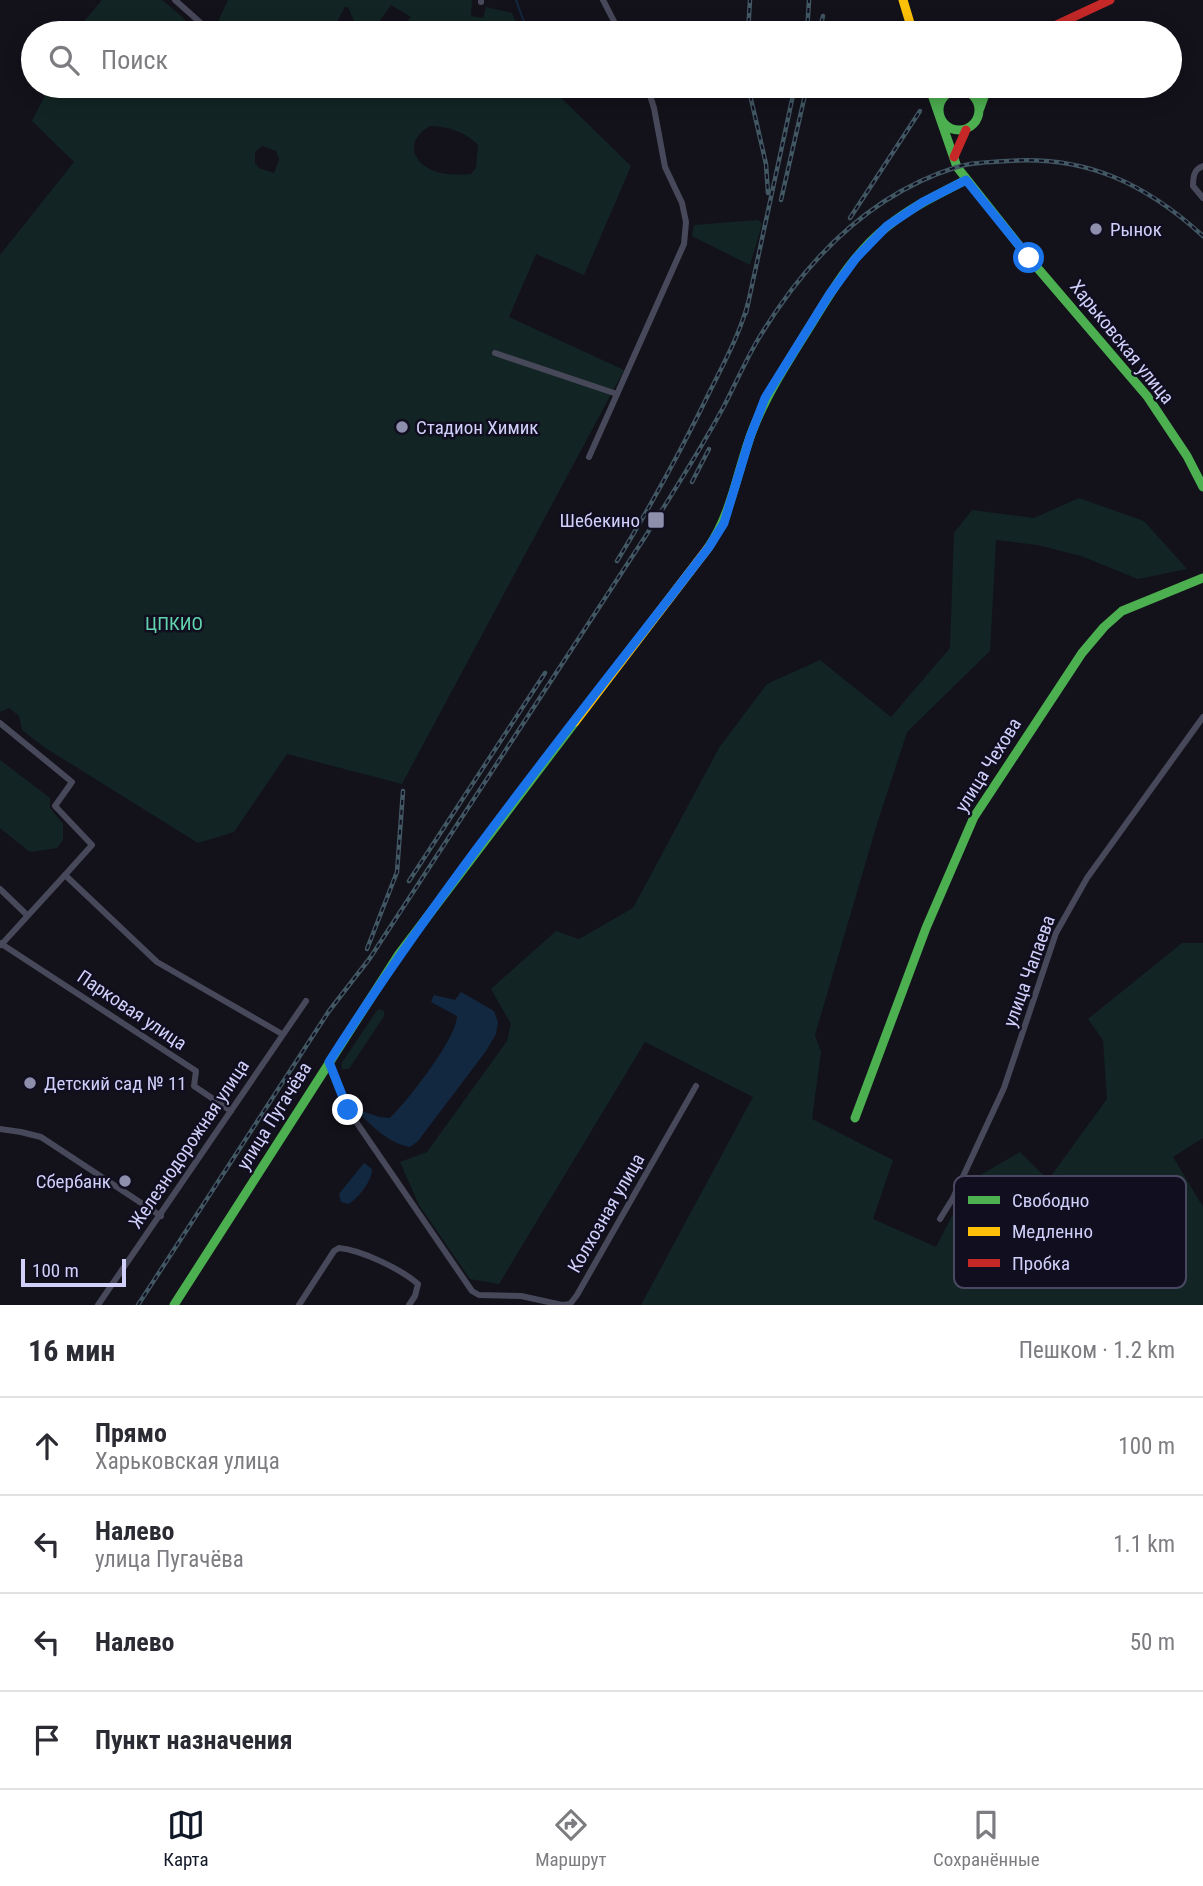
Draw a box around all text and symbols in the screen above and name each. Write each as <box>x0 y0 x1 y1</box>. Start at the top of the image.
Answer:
search box <box>21 21 1182 98</box>
icon: search <box>45 41 83 79</box>
text: Поиск <box>101 45 168 75</box>
place label: Рынок <box>1110 218 1162 241</box>
marker: Рынок <box>1088 221 1104 237</box>
route start <box>1013 242 1044 273</box>
street label: Харьковская улица <box>1065 275 1179 409</box>
place label: Стадион Химик <box>416 416 538 439</box>
marker: Стадион Химик <box>394 419 410 435</box>
place label: Шебекино <box>559 509 640 532</box>
marker: Шебекино <box>646 510 666 530</box>
park label: ЦПКИО <box>145 612 203 635</box>
street label: улица Чехова <box>950 714 1026 816</box>
street label: улица Чапаева <box>998 912 1060 1030</box>
street label: Парковая улица <box>73 965 191 1055</box>
street label: Железнодорожная улица <box>124 1055 254 1233</box>
street label: улица Пугачёва <box>232 1058 316 1174</box>
place label: Детский сад № 11 <box>44 1072 187 1095</box>
marker: Детский сад № 11 <box>22 1075 38 1091</box>
route end <box>332 1094 363 1125</box>
street label: Колхозная улица <box>563 1149 649 1277</box>
place label: Сбербанк <box>36 1170 111 1193</box>
marker: Сбербанк <box>117 1173 133 1189</box>
legend <box>954 1176 1186 1288</box>
text: Свободно <box>1012 1189 1089 1212</box>
text: Медленно <box>1012 1220 1093 1243</box>
text: Пробка <box>1012 1252 1070 1275</box>
scale bar <box>21 1256 126 1288</box>
text: 100 m <box>32 1259 79 1282</box>
text: 16 мин <box>28 1333 115 1368</box>
text: Пешком · 1.2 km <box>1019 1337 1175 1364</box>
text: Прямо <box>95 1418 167 1448</box>
icon: ahead <box>28 1427 66 1465</box>
text: 100 m <box>1118 1433 1175 1460</box>
text: Харьковская улица <box>95 1448 280 1475</box>
text: Налево <box>95 1516 175 1546</box>
icon: left <box>28 1525 66 1563</box>
text: 1.1 km <box>1113 1531 1175 1558</box>
text: улица Пугачёва <box>95 1546 244 1573</box>
icon: left <box>28 1623 66 1661</box>
text: Налево <box>95 1627 175 1657</box>
text: 50 m <box>1130 1629 1175 1656</box>
icon: arrive <box>28 1721 66 1759</box>
text: Пункт назначения <box>95 1725 293 1755</box>
tab: Карта <box>163 1806 209 1871</box>
tab: Маршрут <box>535 1806 607 1871</box>
tab: Сохранённые <box>933 1806 1040 1871</box>

